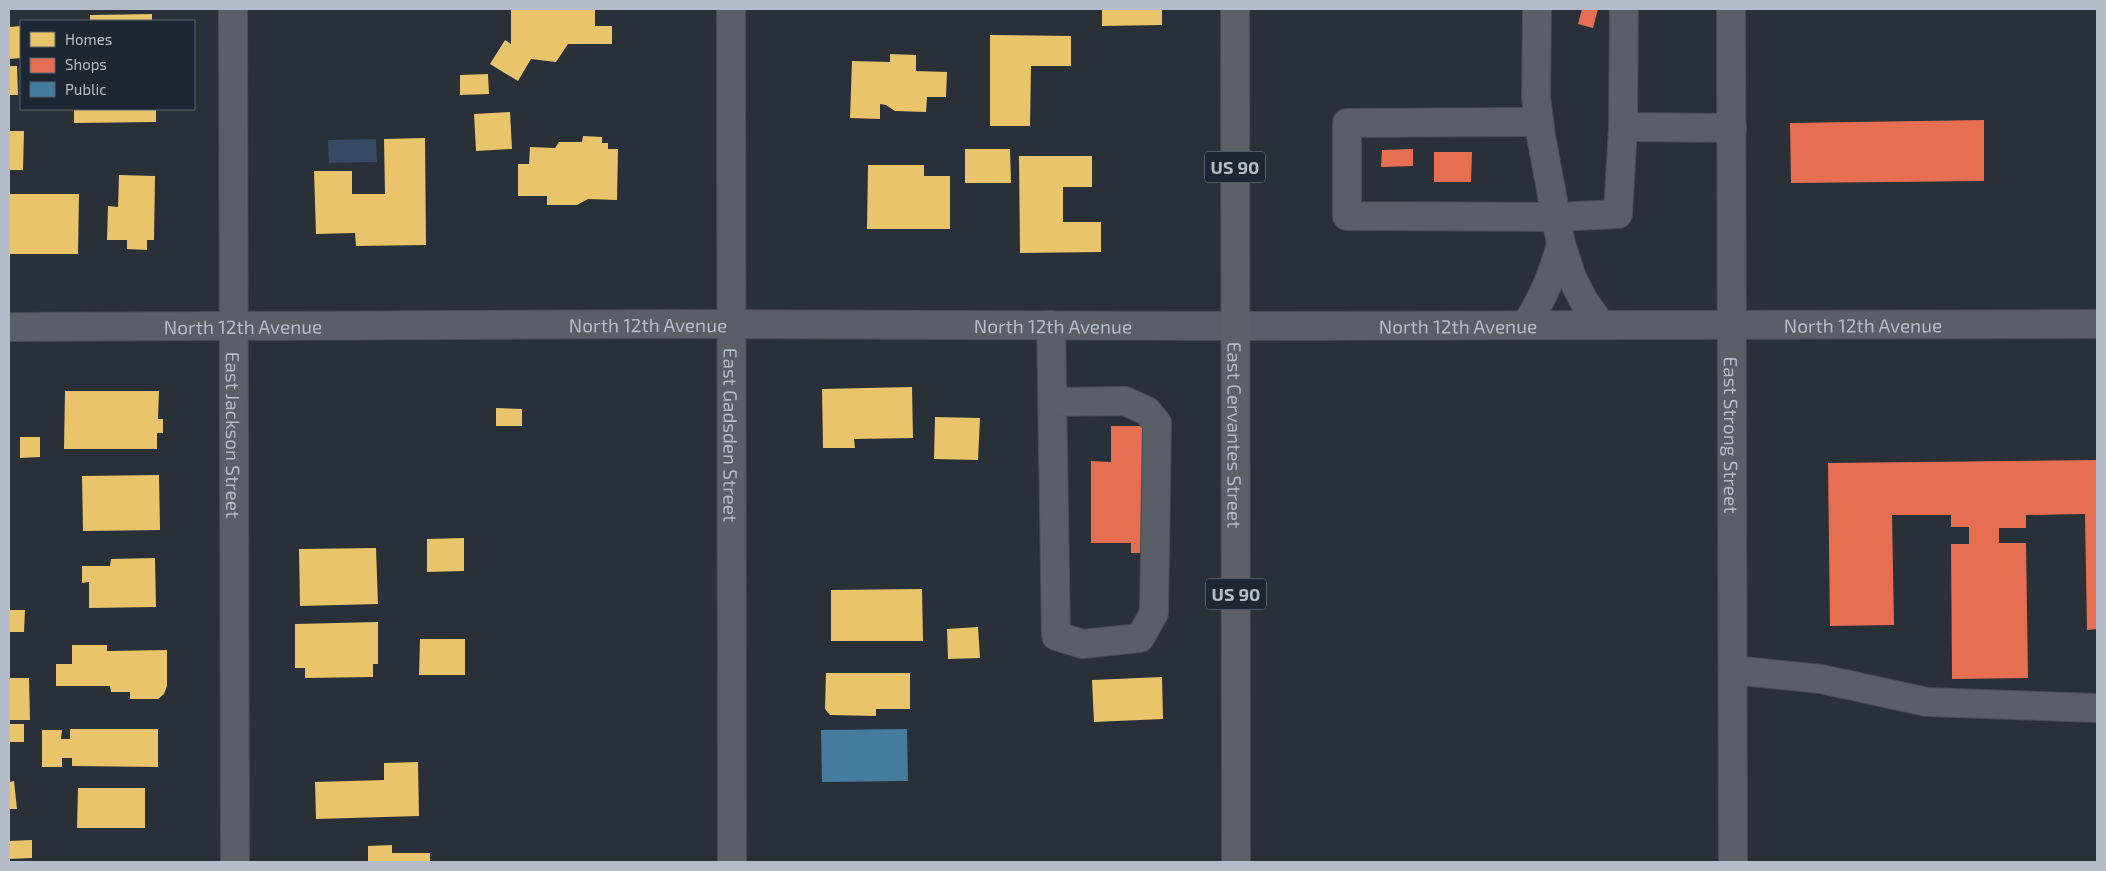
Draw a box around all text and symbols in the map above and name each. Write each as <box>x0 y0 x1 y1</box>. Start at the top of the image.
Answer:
legend <box>20 20 195 110</box>
text: Homes <box>65 30 112 48</box>
text: Shops <box>65 55 107 73</box>
text: Public <box>65 80 106 98</box>
road number: US 90 <box>1205 152 1265 182</box>
street label: North 12th Avenue <box>569 312 727 336</box>
street label: North 12th Avenue <box>1784 313 1942 336</box>
street label: North 12th Avenue <box>164 314 322 338</box>
street label: North 12th Avenue <box>974 314 1132 337</box>
street label: North 12th Avenue <box>1379 314 1537 337</box>
street label: East Cervantes Street <box>1224 342 1247 528</box>
street label: East Gadsden Street <box>720 348 743 522</box>
street label: East Jackson Street <box>222 352 246 518</box>
street label: East Strong Street <box>1720 357 1744 513</box>
road number: US 90 <box>1206 578 1266 610</box>

